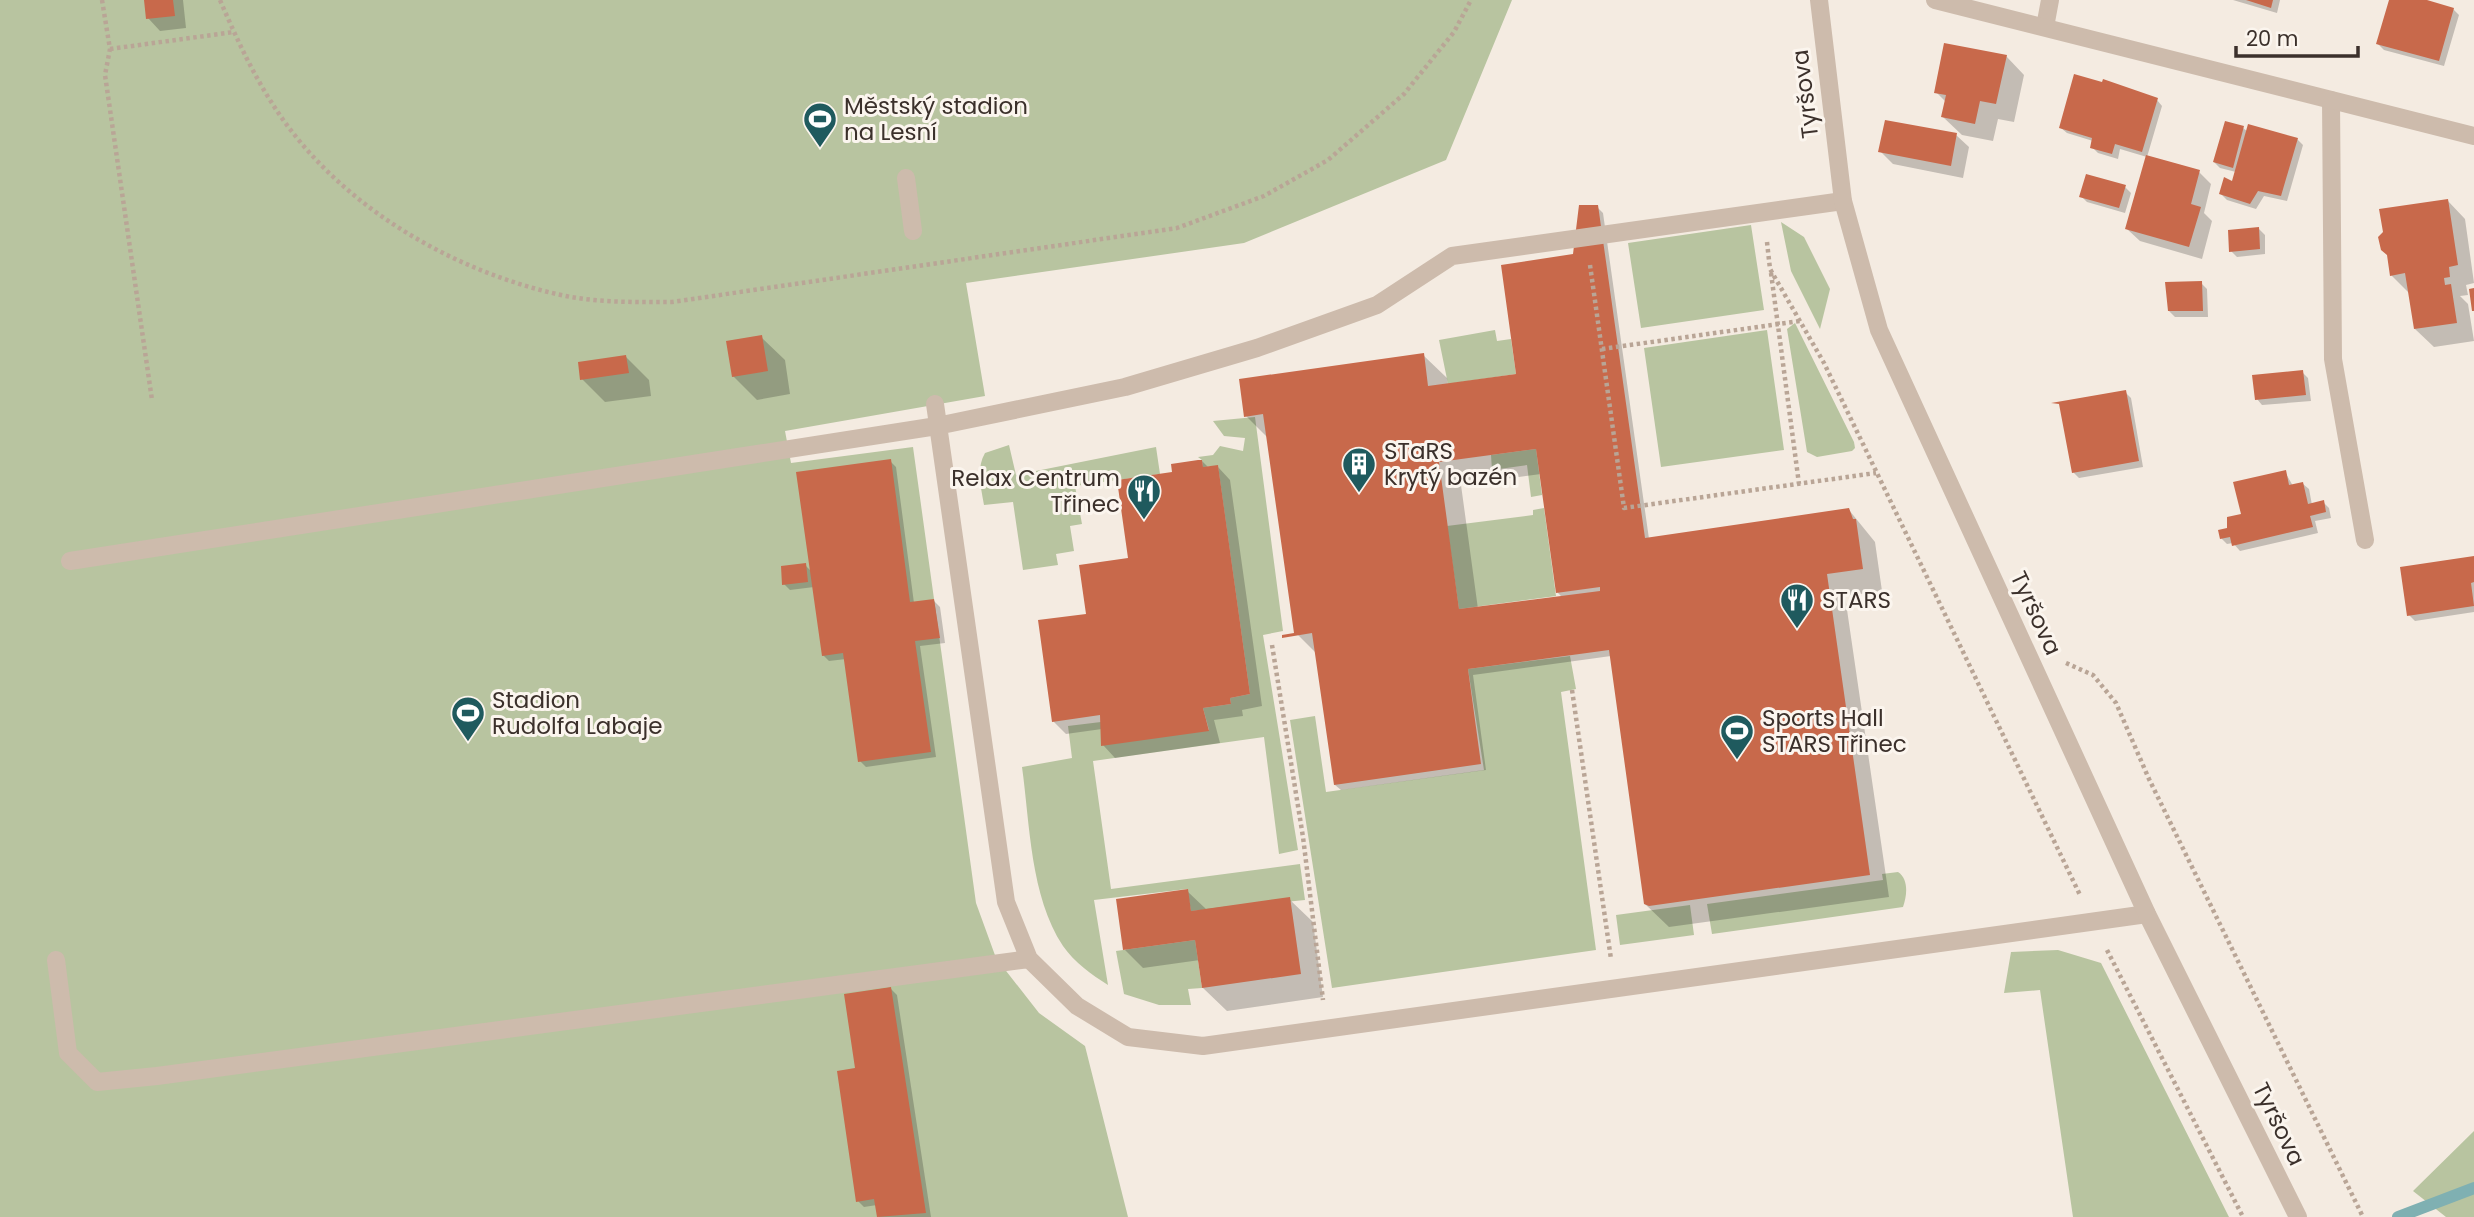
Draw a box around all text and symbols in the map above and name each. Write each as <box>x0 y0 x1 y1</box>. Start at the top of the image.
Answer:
scale bar <box>2236 14 2358 58</box>
text: 20 m <box>2246 24 2299 53</box>
street label: Tyršova <box>1784 48 1826 140</box>
place label: Městský stadion na Lesní <box>844 90 1028 148</box>
sports icon: Městský stadion na Lesní <box>801 100 839 149</box>
place label: STaRS Krytý bazén <box>1384 435 1517 493</box>
building icon: STaRS Krytý bazén <box>1340 445 1378 494</box>
place label: Relax Centrum Třinec <box>951 462 1120 520</box>
restaurant icon: Relax Centrum Třinec <box>1125 472 1163 521</box>
street label: Tyršova <box>2003 566 2069 660</box>
restaurant icon: STARS <box>1778 581 1816 630</box>
place label: STARS <box>1822 584 1891 616</box>
place label: Stadion Rudolfa Labaje <box>492 684 662 742</box>
sports icon: Stadion Rudolfa Labaje <box>449 694 487 743</box>
place label: Sports Hall STARS Třinec <box>1762 702 1907 760</box>
sports icon: Sports Hall STARS Třinec <box>1718 712 1756 761</box>
street label: Tyršova <box>2245 1077 2313 1171</box>

